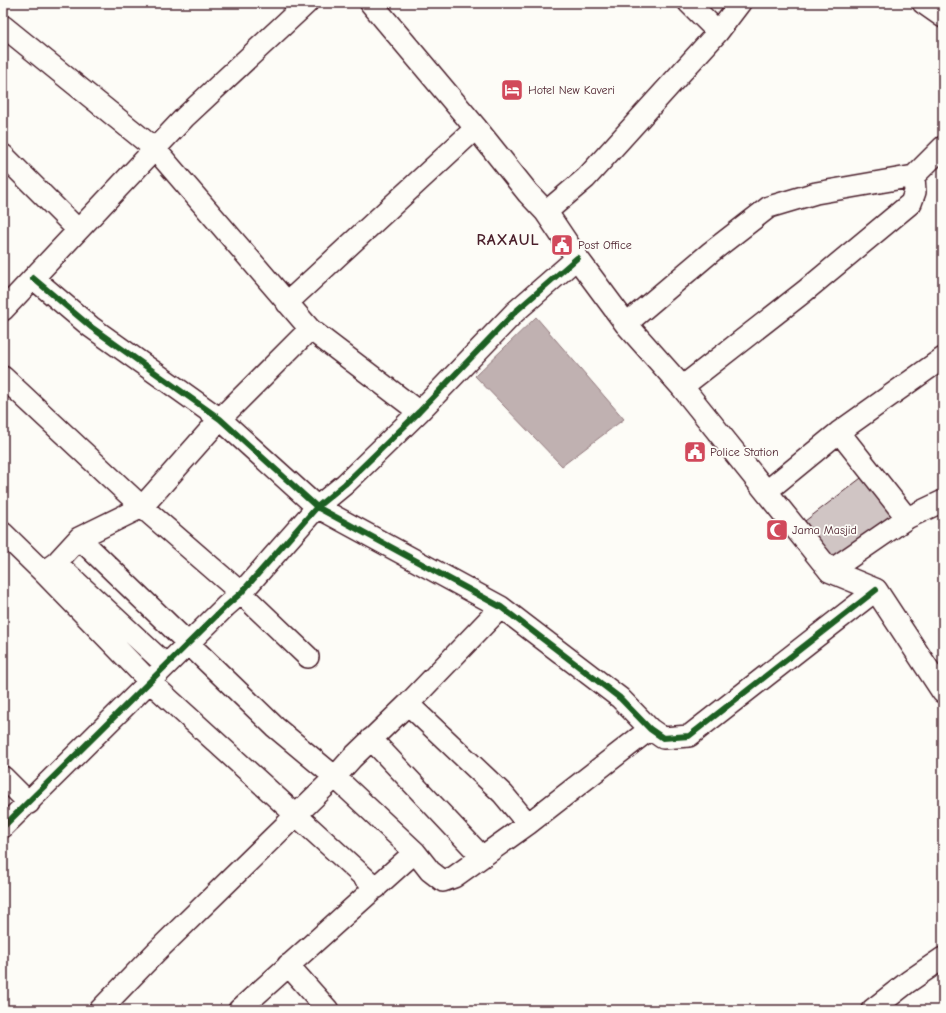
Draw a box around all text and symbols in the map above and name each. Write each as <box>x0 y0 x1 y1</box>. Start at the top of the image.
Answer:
hotel icon: Hotel New Kaveri <box>499 77 525 103</box>
place label: Hotel New Kaveri <box>528 83 615 97</box>
district label: RAXAUL <box>476 231 540 249</box>
public building icon: Post Office <box>549 232 575 258</box>
place label: Post Office <box>578 238 632 252</box>
public building icon: Police Station <box>682 439 708 465</box>
place label: Police Station <box>710 445 779 459</box>
mosque icon: Jama Masjid <box>764 517 790 543</box>
place label: Jama Masjid <box>792 523 857 537</box>

